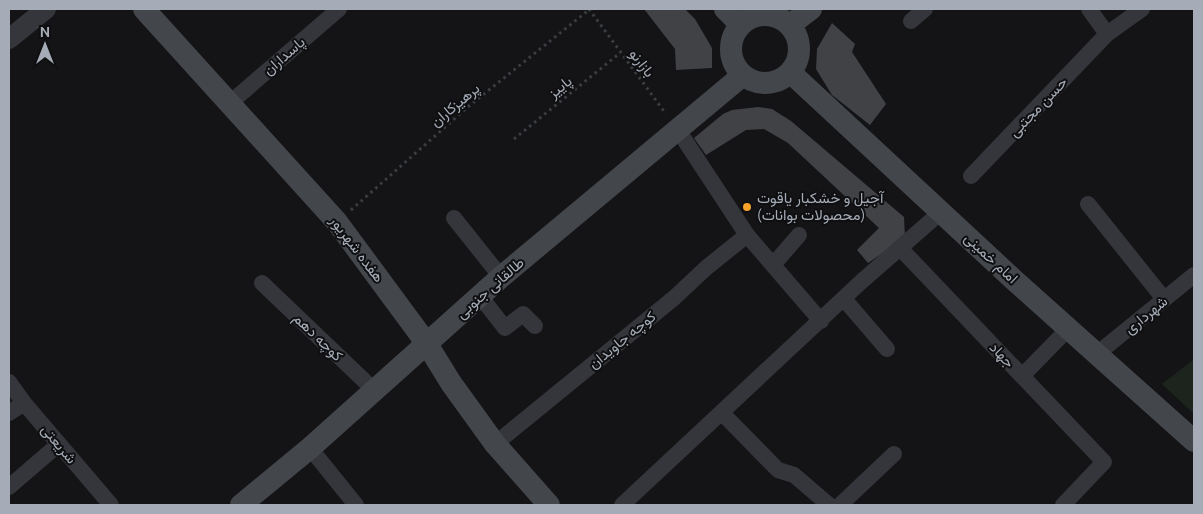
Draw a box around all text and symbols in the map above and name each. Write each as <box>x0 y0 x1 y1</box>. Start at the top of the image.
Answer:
north arrow <box>20 20 70 70</box>
text: N <box>40 24 50 40</box>
street label: پاسداران <box>259 33 309 80</box>
street label: بازارنو <box>625 45 659 81</box>
street label: پاییز <box>544 72 576 103</box>
street label: حسن مجتبی <box>1005 73 1072 142</box>
street label: پرهیزکاران <box>427 79 484 132</box>
place label: آجیل و خشکبار یاقوت (محصولات بوانات) <box>757 189 885 224</box>
marker: آجیل و خشکبار یاقوت (محصولات بوانات) <box>741 201 753 213</box>
street label: هفده شهریور <box>326 211 388 286</box>
street label: امام خمینی <box>960 229 1022 288</box>
street label: طالقانی جنوبی <box>452 253 528 323</box>
street label: شهرداری <box>1121 292 1172 339</box>
street label: کوچه جاویدان <box>585 307 660 373</box>
street label: کوچه دهم <box>289 309 347 366</box>
street label: جهاد <box>986 338 1018 372</box>
street label: شریعتی <box>37 421 81 468</box>

